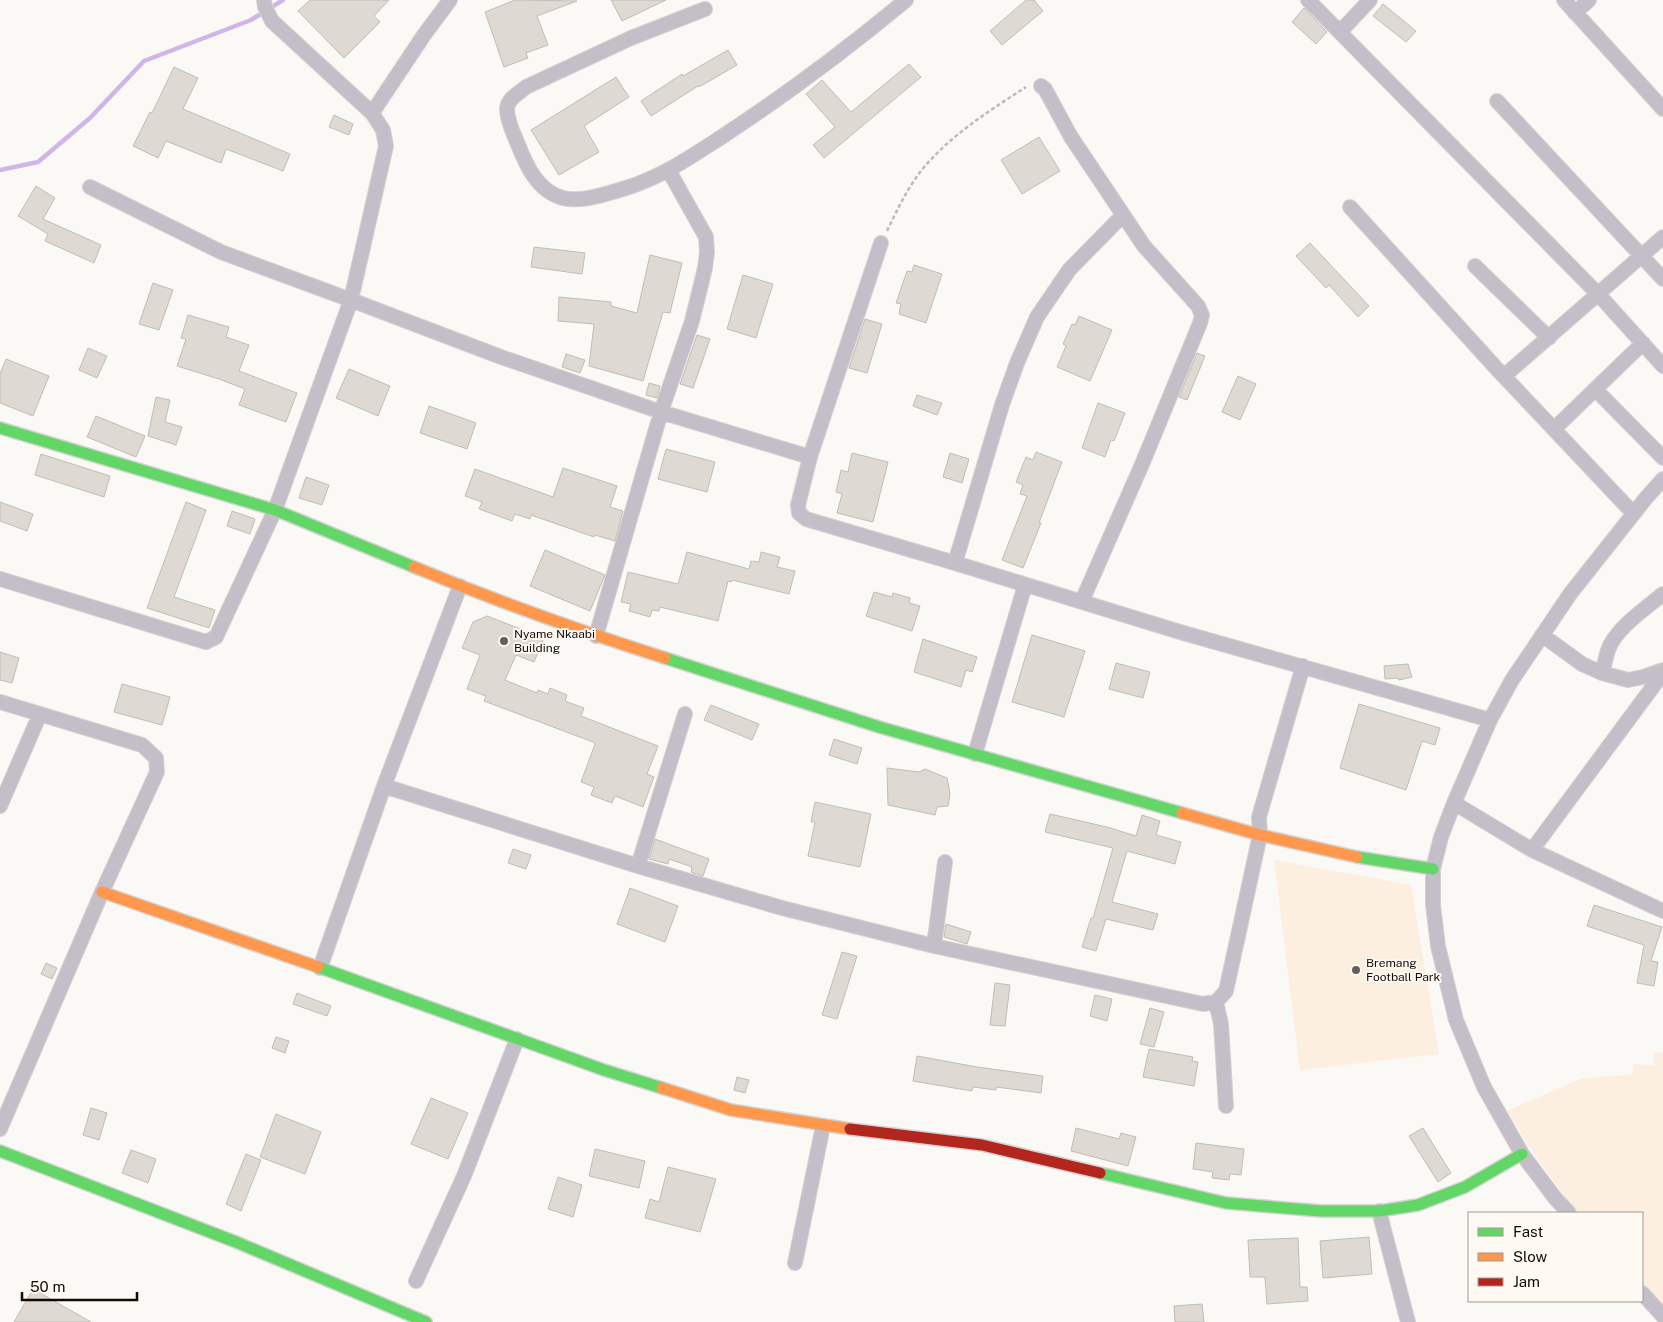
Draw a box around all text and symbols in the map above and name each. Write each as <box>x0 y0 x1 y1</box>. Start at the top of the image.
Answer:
place label: Nyame Nkaabi Building <box>514 627 595 655</box>
marker: Nyame Nkaabi Building <box>498 635 510 647</box>
place label: Bremang Football Park <box>1366 956 1440 984</box>
marker: Bremang Football Park <box>1350 964 1362 976</box>
legend <box>1468 1212 1643 1302</box>
text: Fast <box>1513 1223 1543 1240</box>
text: Slow <box>1513 1248 1548 1265</box>
scale bar <box>22 1270 138 1302</box>
text: Jam <box>1513 1273 1540 1290</box>
text: 50 m <box>30 1278 65 1295</box>

